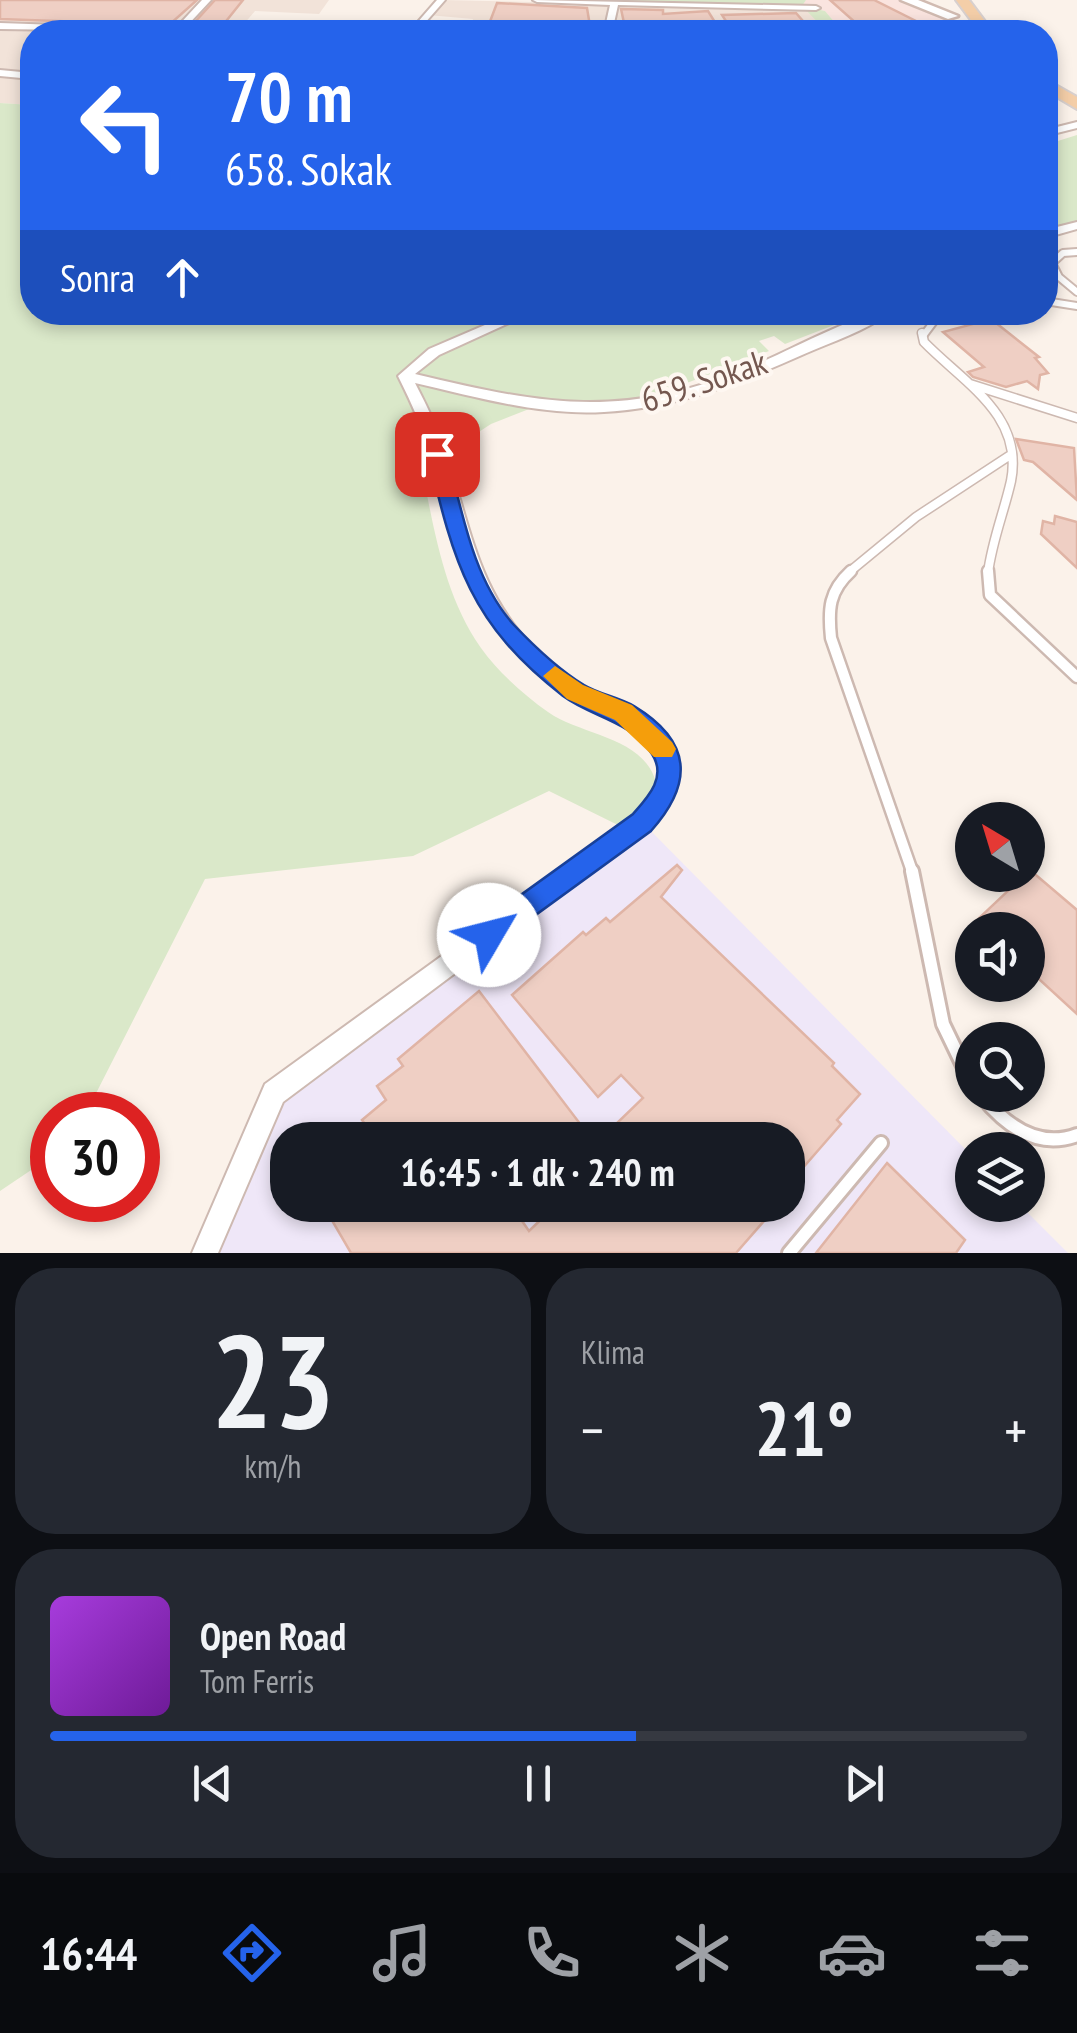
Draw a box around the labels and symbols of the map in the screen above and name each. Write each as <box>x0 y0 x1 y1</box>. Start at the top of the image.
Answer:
street label: 659. Sokak <box>635 338 773 422</box>
pin <box>395 412 480 497</box>
north arrow <box>955 802 1045 892</box>
position arrow <box>437 883 541 987</box>
speed limit sign: 30 <box>30 1092 160 1222</box>

